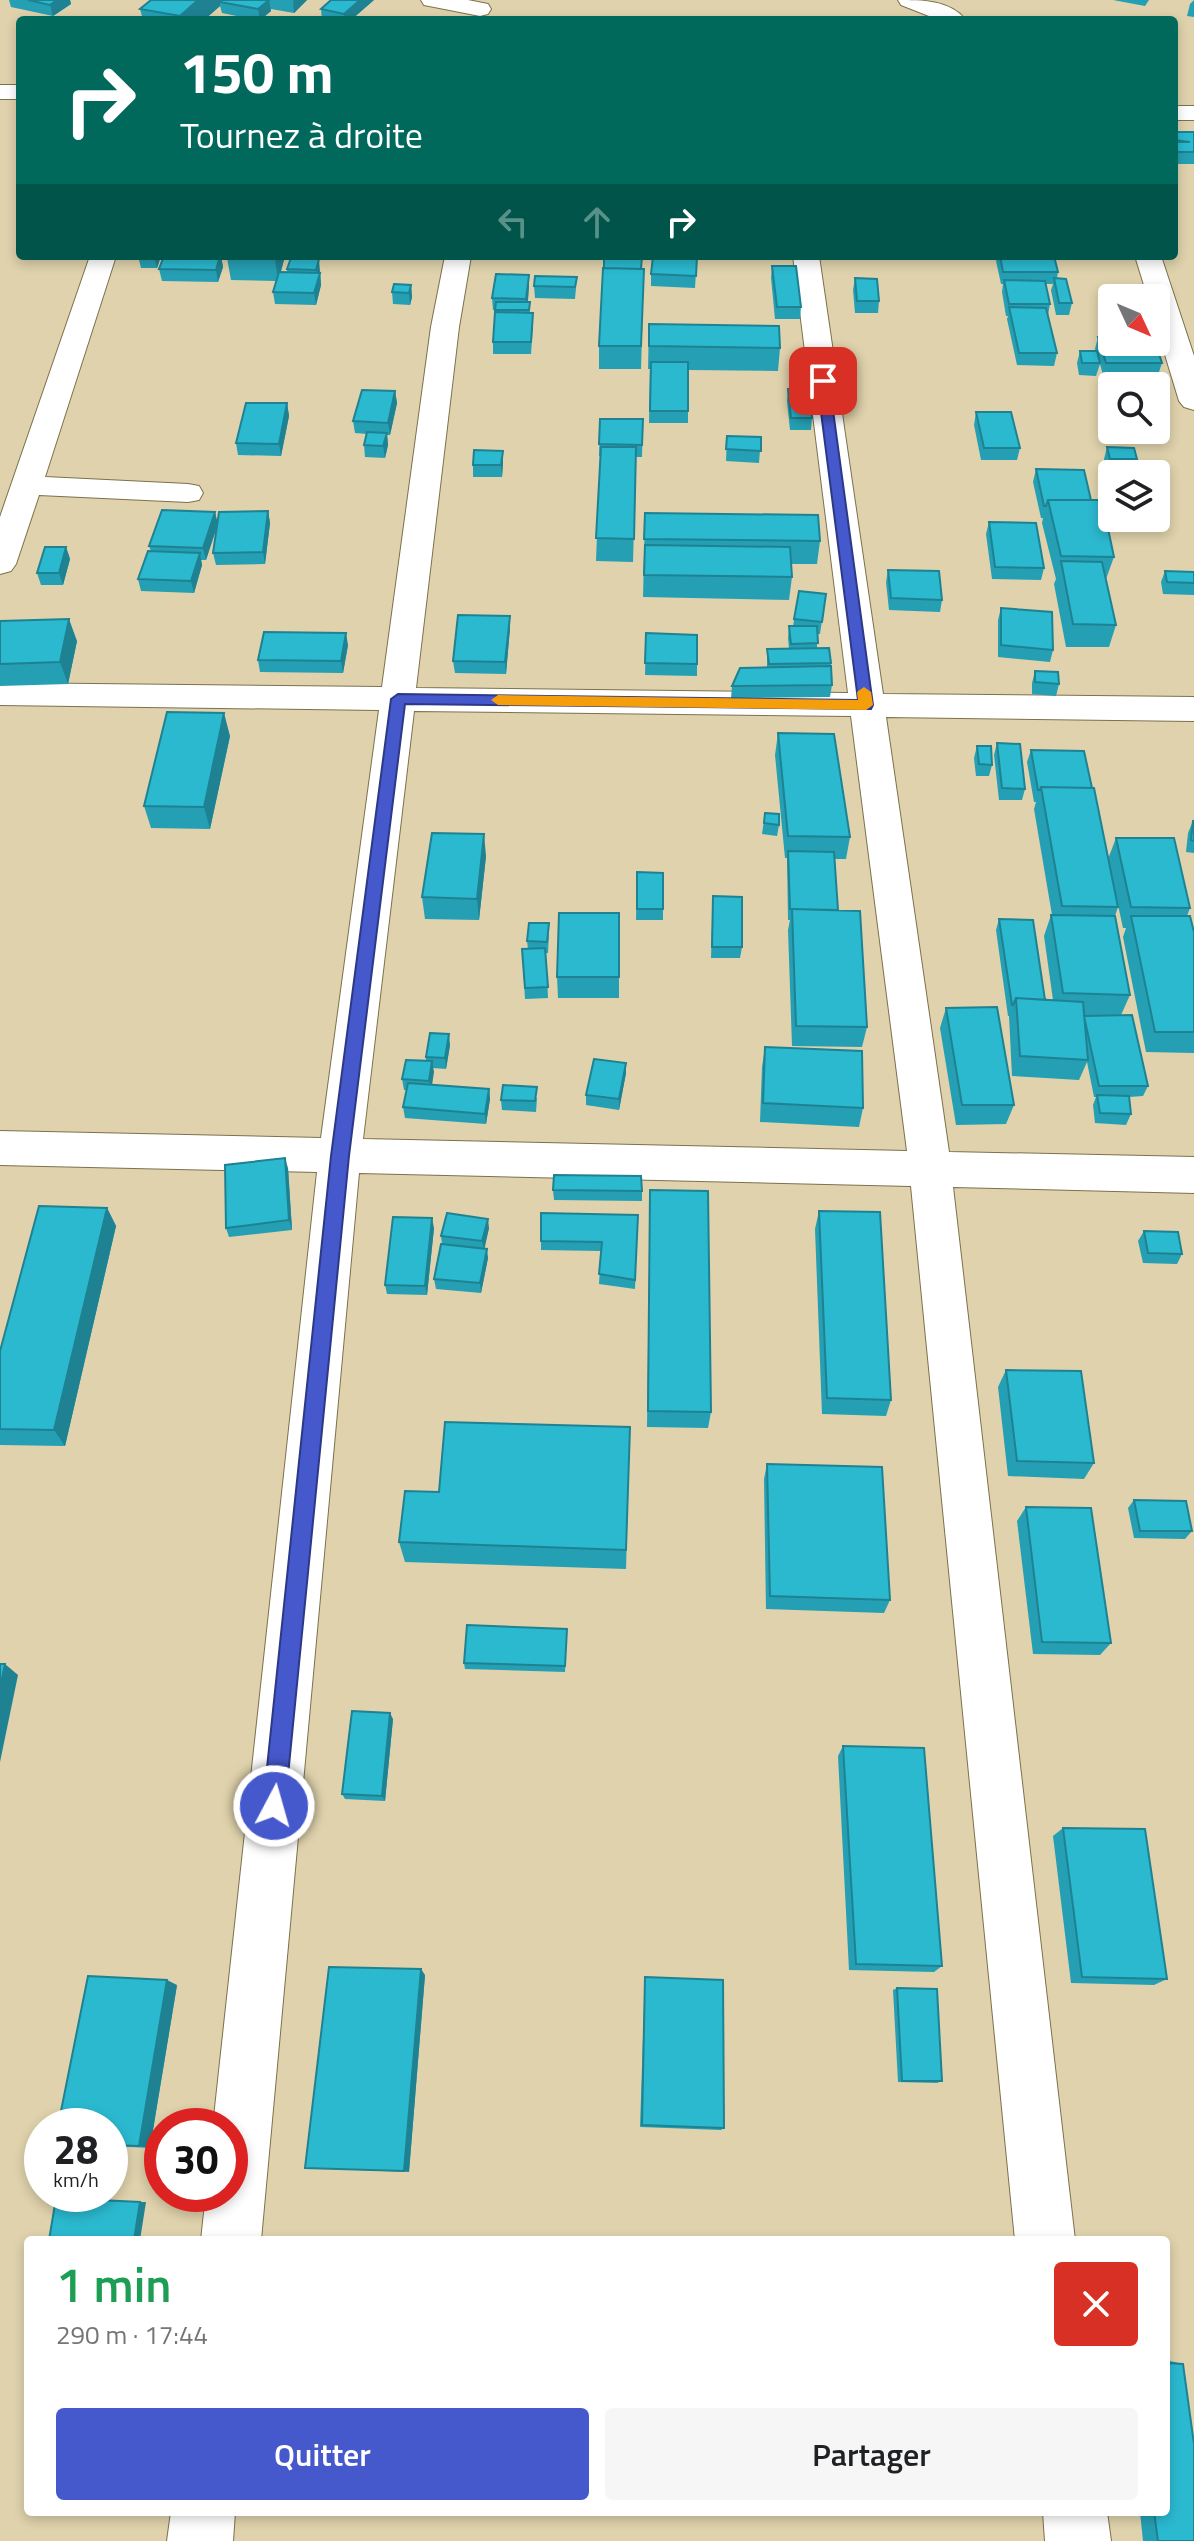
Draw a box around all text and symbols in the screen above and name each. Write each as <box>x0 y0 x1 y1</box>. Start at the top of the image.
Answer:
text: 150 m <box>180 30 333 115</box>
icon: right <box>48 48 152 152</box>
text: Tournez à droite <box>180 107 423 162</box>
icon: left <box>491 200 535 244</box>
icon: ahead <box>575 200 619 244</box>
icon: right <box>659 200 703 244</box>
north arrow <box>1098 284 1170 356</box>
map controls <box>1098 284 1170 532</box>
pin <box>789 347 857 415</box>
icon: arrive <box>801 359 845 403</box>
button: search <box>1098 372 1170 444</box>
button: layers <box>1098 460 1170 532</box>
position arrow <box>232 1764 316 1848</box>
speed limit sign: 30 <box>144 2108 248 2212</box>
text: 28 <box>54 2119 98 2180</box>
text: km/h <box>53 2164 99 2195</box>
text: 1 min <box>56 2248 171 2321</box>
button: close <box>1054 2262 1138 2346</box>
text: 290 m · 17:44 <box>56 2315 208 2354</box>
button: Quitter <box>56 2408 589 2500</box>
button: Partager <box>605 2408 1138 2500</box>

